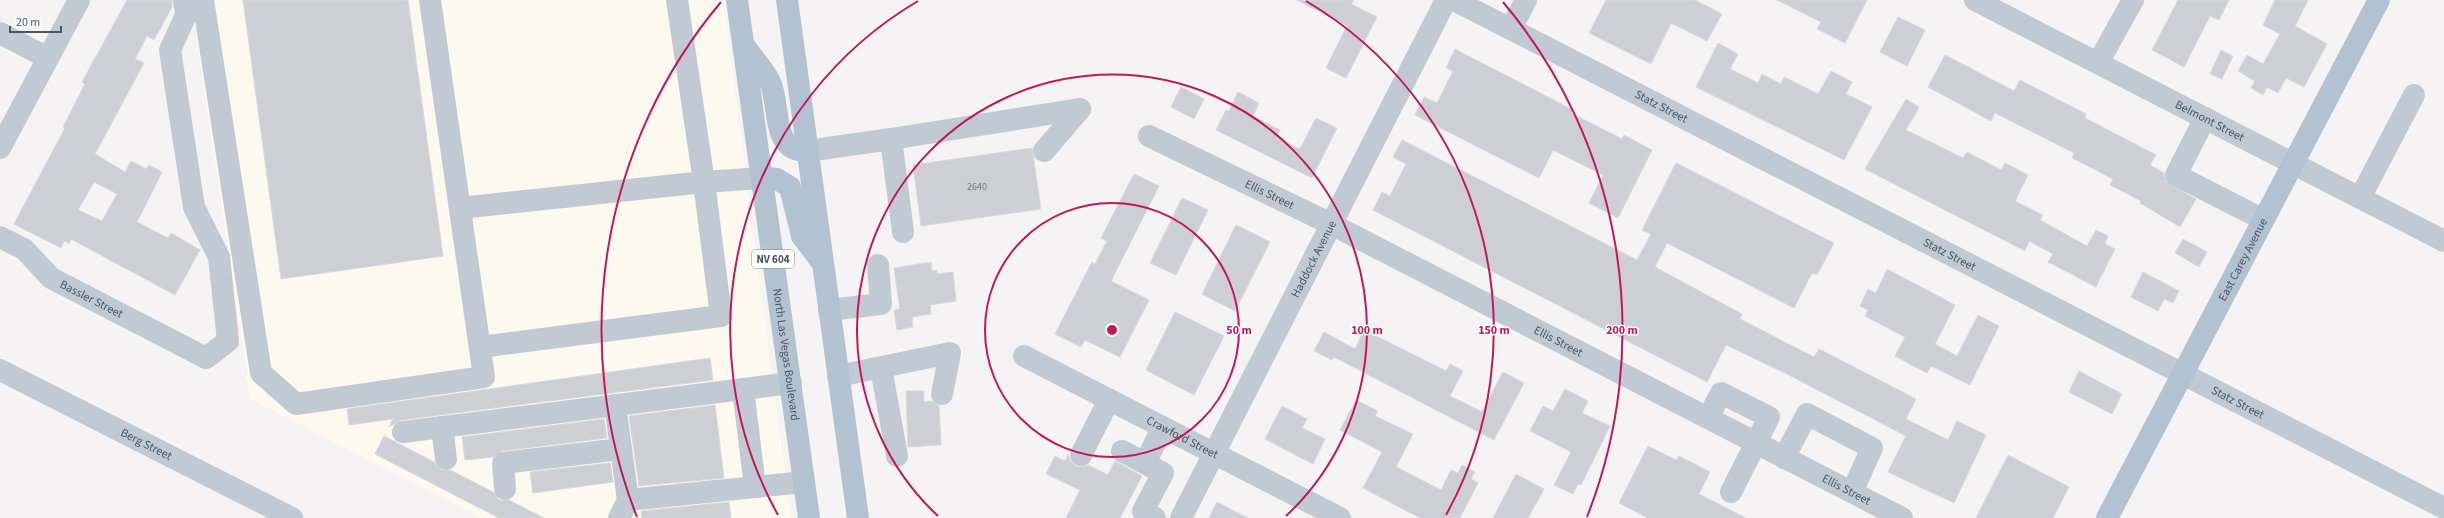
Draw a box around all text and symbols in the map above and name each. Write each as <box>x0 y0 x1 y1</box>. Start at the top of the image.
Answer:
scale bar <box>10 8 61 34</box>
text: 20 m <box>16 14 40 31</box>
street label: Statz Street <box>1632 86 1691 127</box>
street label: Belmont Street <box>2172 96 2247 146</box>
street label: Ellis Street <box>1242 175 1297 214</box>
house number: 2640 <box>967 180 987 194</box>
street label: East Carey Avenue <box>2214 215 2272 304</box>
street label: Haddock Avenue <box>1287 217 1340 300</box>
street label: Statz Street <box>1920 234 1979 275</box>
road number: NV 604 <box>752 250 794 268</box>
street label: Bassler Street <box>57 276 126 322</box>
street label: North Las Vegas Boulevard <box>769 287 804 422</box>
street label: Ellis Street <box>1531 321 1586 361</box>
text: 50 m <box>1226 322 1252 339</box>
text: 100 m <box>1351 322 1383 339</box>
text: 150 m <box>1478 322 1510 339</box>
text: 200 m <box>1606 322 1638 339</box>
centre of rings <box>1105 323 1119 337</box>
street label: Statz Street <box>2208 382 2267 423</box>
street label: Crawford Street <box>1144 412 1221 463</box>
street label: Berg Street <box>118 424 175 464</box>
street label: Ellis Street <box>1819 470 1874 509</box>

